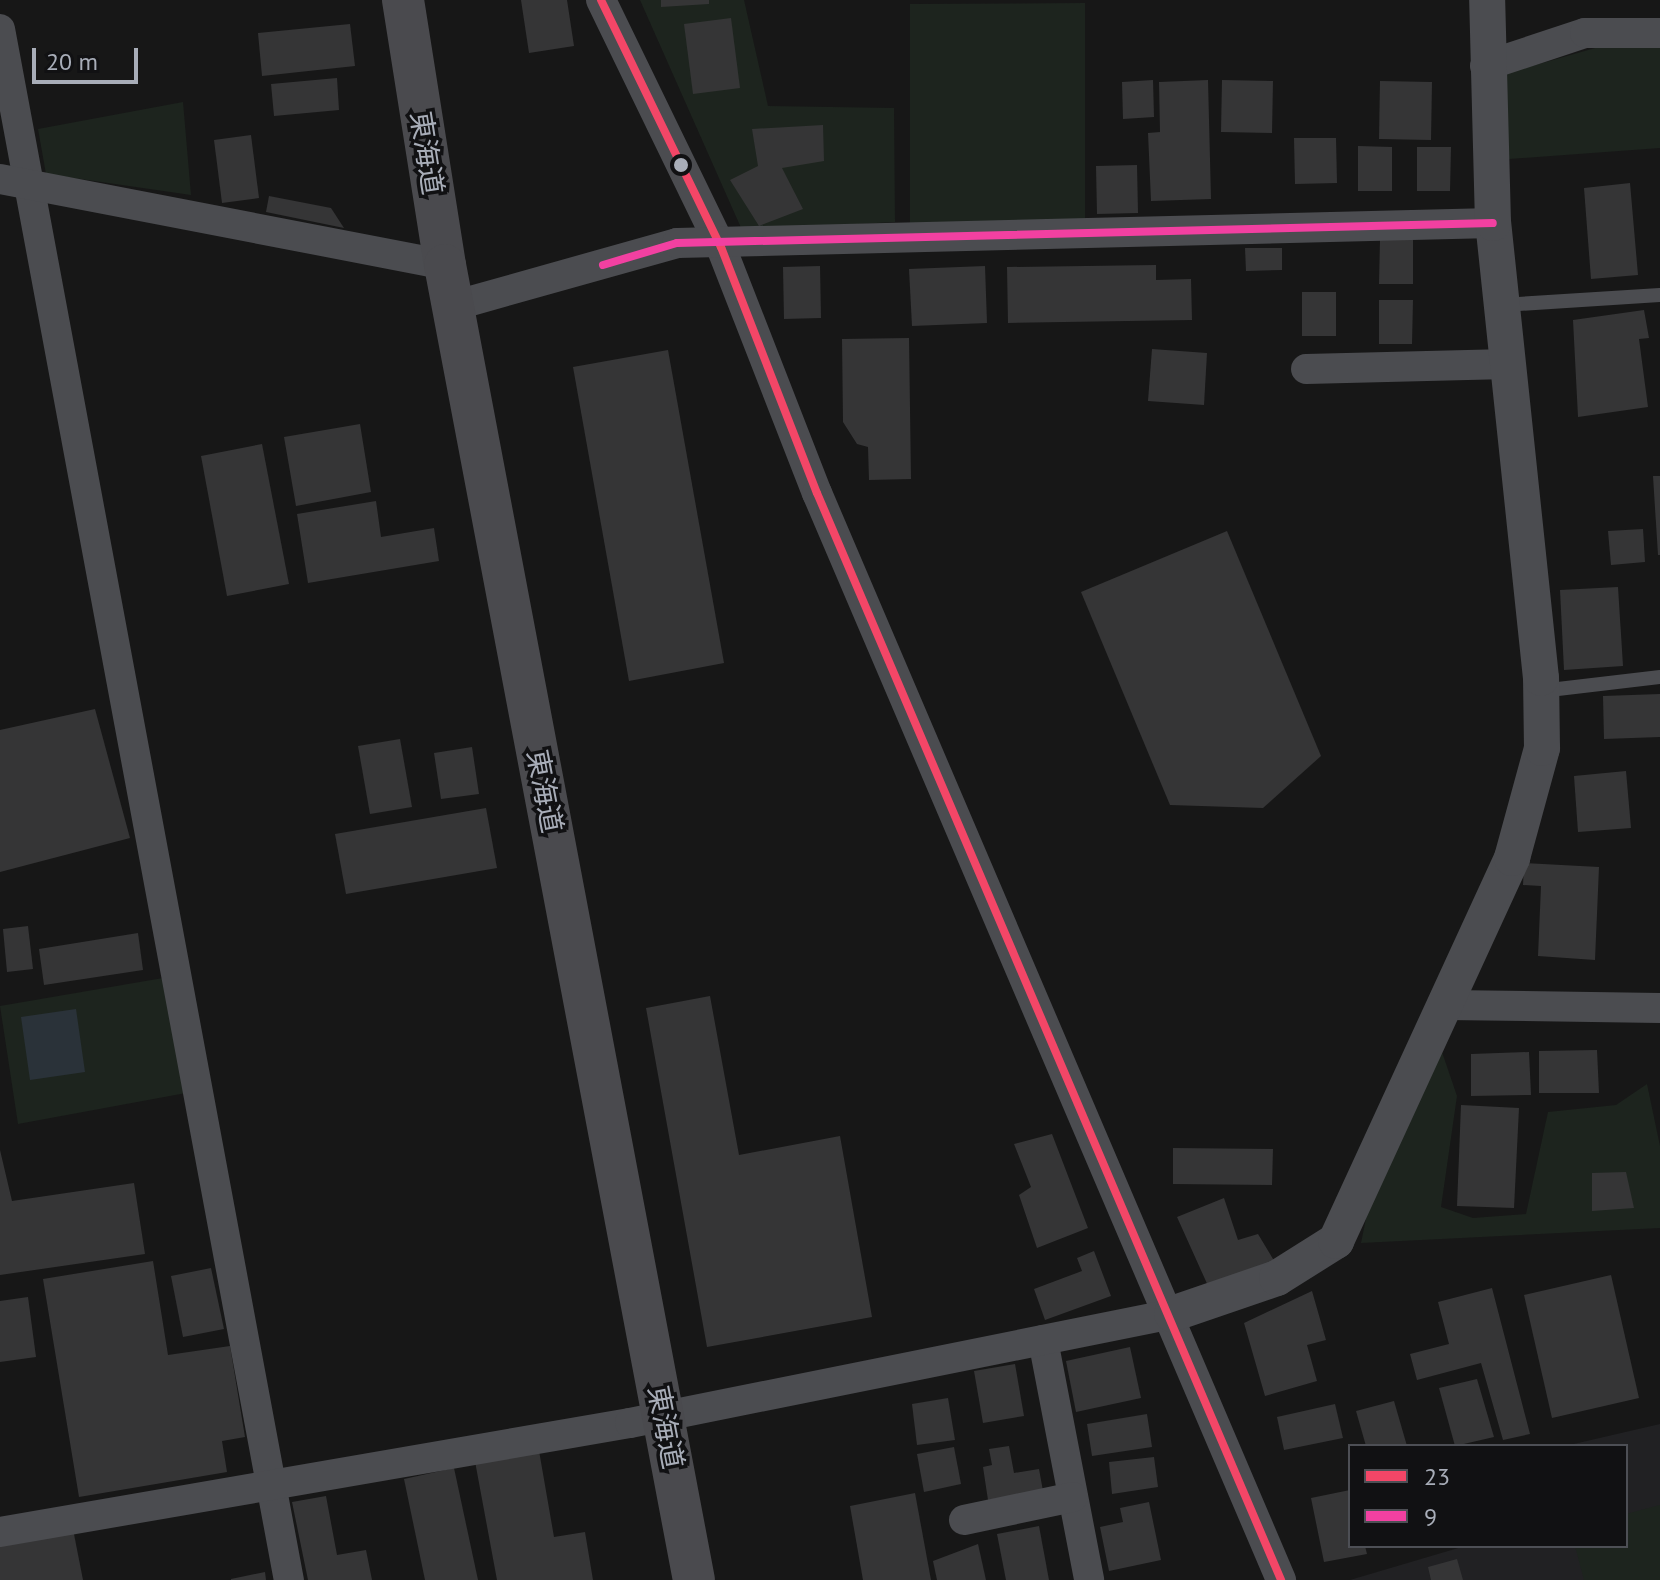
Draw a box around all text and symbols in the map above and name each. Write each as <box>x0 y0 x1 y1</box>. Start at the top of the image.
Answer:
scale bar <box>36 32 142 82</box>
text: 20 m <box>46 46 98 77</box>
street label: 東海道 <box>404 109 450 197</box>
unlabelled marker <box>673 157 689 173</box>
street label: 東海道 <box>520 747 570 835</box>
street label: 東海道 <box>641 1383 691 1471</box>
legend <box>1348 1444 1628 1548</box>
text: 23 <box>1424 1461 1450 1492</box>
text: 9 <box>1424 1501 1437 1532</box>

